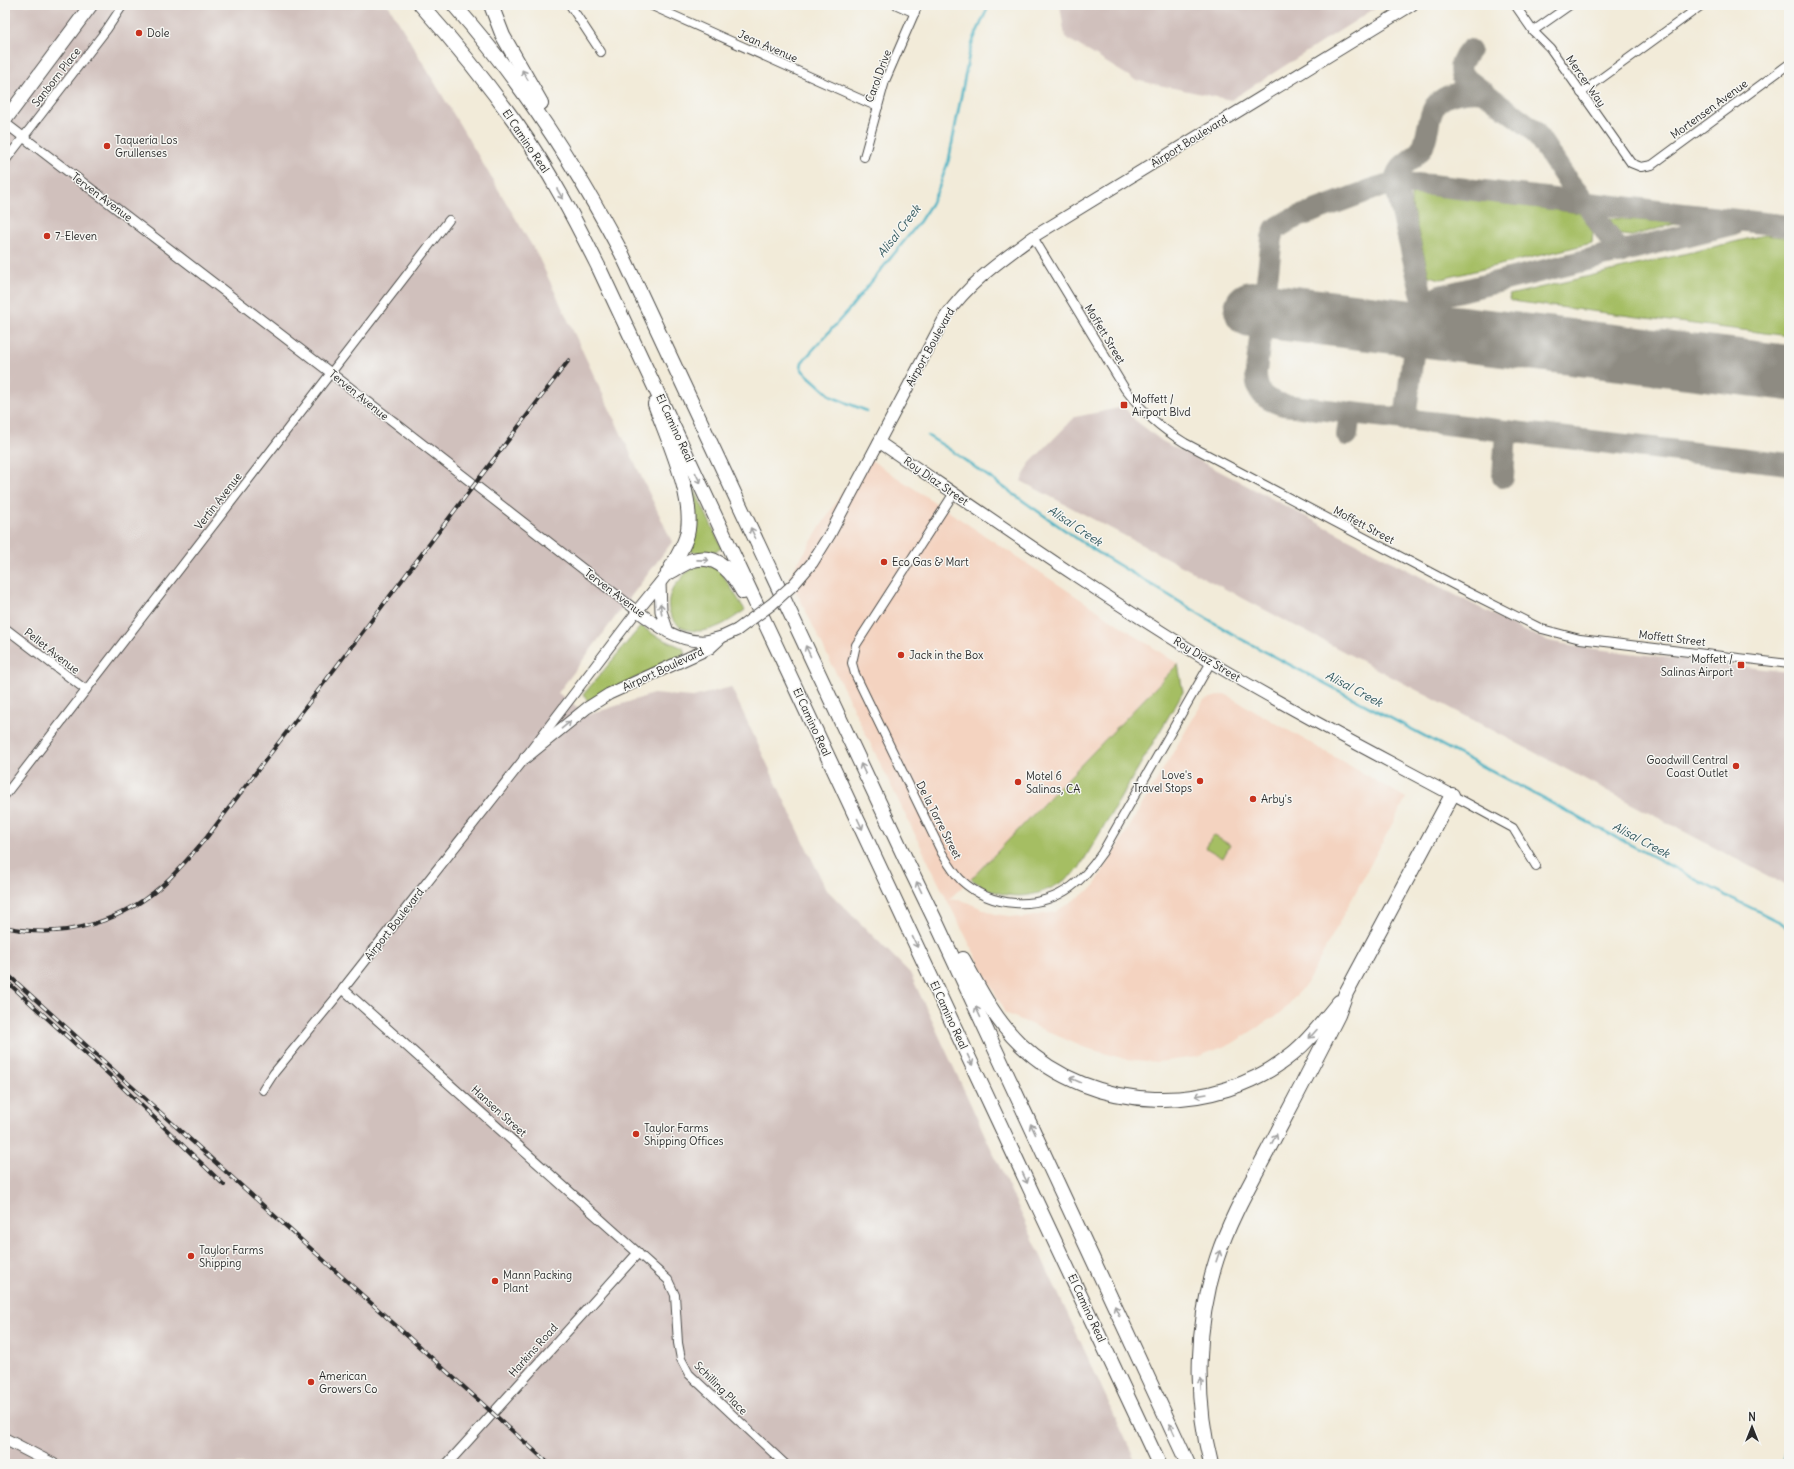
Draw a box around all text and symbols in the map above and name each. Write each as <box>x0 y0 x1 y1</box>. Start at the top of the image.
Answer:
place label: Dole <box>147 26 169 40</box>
street label: Jean Avenue <box>736 27 800 65</box>
marker: Dole <box>134 28 144 38</box>
street label: Sanborn Place <box>29 45 83 109</box>
street label: Carol Drive <box>862 48 894 104</box>
street label: Mercer Way <box>1563 53 1609 109</box>
one-way arrow <box>521 69 529 81</box>
street label: Mortensen Avenue <box>1668 76 1750 142</box>
street label: El Camino Real <box>500 107 552 175</box>
street label: Airport Boulevard <box>1148 112 1230 170</box>
place label: Taquería Los Grullenses <box>115 133 178 160</box>
marker: Taquería Los Grullenses <box>102 141 112 151</box>
street label: Terven Avenue <box>69 170 135 224</box>
one-way arrow <box>557 188 565 200</box>
water label: Alisal Creek <box>873 201 924 260</box>
place label: 7-Eleven <box>55 229 97 243</box>
marker: 7-Eleven <box>42 231 52 241</box>
street label: Moffett Street <box>1082 302 1128 367</box>
street label: Airport Boulevard <box>903 305 958 389</box>
street label: Terven Avenue <box>326 367 392 423</box>
street label: El Camino Real <box>653 392 697 464</box>
place label: Moffett / Airport Blvd <box>1132 392 1191 419</box>
marker: Moffett / Airport Blvd <box>1119 400 1129 410</box>
street label: Roy Diaz Street <box>901 454 971 509</box>
street label: Vertin Avenue <box>191 469 245 532</box>
one-way arrow <box>695 472 703 484</box>
water label: Alisal Creek <box>1045 502 1106 550</box>
street label: Moffett Street <box>1331 503 1397 547</box>
one-way arrow <box>749 528 756 540</box>
place label: Eco Gas & Mart <box>892 555 969 569</box>
one-way arrow <box>696 556 709 564</box>
marker: Eco Gas & Mart <box>879 557 889 567</box>
street label: Terven Avenue <box>582 566 648 620</box>
one-way arrow <box>657 603 665 616</box>
street label: Pellet Avenue <box>22 625 82 677</box>
street label: Moffett Street <box>1638 627 1706 649</box>
street label: Roy Diaz Street <box>1171 633 1243 685</box>
street label: Airport Boulevard <box>620 644 706 694</box>
one-way arrow <box>804 646 811 658</box>
place label: Jack in the Box <box>909 648 984 662</box>
marker: Jack in the Box <box>896 650 906 660</box>
place label: Moffett / Salinas Airport <box>1661 652 1733 679</box>
marker: Moffett / Salinas Airport <box>1736 660 1746 670</box>
water label: Alisal Creek <box>1323 667 1386 710</box>
street label: El Camino Real <box>790 686 834 758</box>
one-way arrow <box>561 720 572 729</box>
place label: Goodwill Central Coast Outlet <box>1647 753 1728 780</box>
marker: Goodwill Central Coast Outlet <box>1731 761 1741 771</box>
one-way arrow <box>859 763 866 775</box>
place label: Love's Travel Stops <box>1133 768 1192 795</box>
place label: Motel 6 Salinas, CA <box>1026 769 1080 796</box>
marker: Love's Travel Stops <box>1195 776 1205 786</box>
marker: Motel 6 Salinas, CA <box>1013 777 1023 787</box>
street label: De la Torre Street <box>913 779 965 862</box>
place label: Arby's <box>1261 792 1292 806</box>
marker: Arby's <box>1248 794 1258 804</box>
one-way arrow <box>857 818 864 830</box>
water label: Alisal Creek <box>1610 818 1673 861</box>
one-way arrow <box>915 881 922 893</box>
street label: Airport Boulevard <box>361 885 427 963</box>
one-way arrow <box>912 936 919 948</box>
street label: El Camino Real <box>927 979 971 1051</box>
one-way arrow <box>974 1006 981 1018</box>
one-way arrow <box>1308 1029 1318 1039</box>
one-way arrow <box>967 1053 974 1065</box>
one-way arrow <box>1069 1076 1081 1083</box>
street label: Hansen Street <box>468 1082 530 1140</box>
one-way arrow <box>1195 1091 1208 1099</box>
place label: Taylor Farms Shipping Offices <box>644 1121 724 1148</box>
one-way arrow <box>1029 1124 1036 1136</box>
marker: Taylor Farms Shipping Offices <box>631 1129 641 1139</box>
one-way arrow <box>1270 1133 1278 1145</box>
one-way arrow <box>1022 1171 1029 1183</box>
place label: Taylor Farms Shipping <box>199 1243 263 1270</box>
one-way arrow <box>1215 1249 1222 1262</box>
marker: Taylor Farms Shipping <box>186 1251 196 1261</box>
place label: Mann Packing Plant <box>503 1268 572 1295</box>
street label: El Camino Real <box>1065 1272 1109 1344</box>
marker: Mann Packing Plant <box>490 1276 500 1286</box>
one-way arrow <box>1113 1305 1120 1317</box>
street label: Harkins Road <box>506 1320 561 1379</box>
street label: Schilling Place <box>691 1358 751 1418</box>
place label: American Growers Co <box>319 1369 378 1396</box>
marker: American Growers Co <box>306 1377 316 1387</box>
one-way arrow <box>1197 1378 1204 1391</box>
north arrow <box>1732 1407 1772 1447</box>
text: N <box>1748 1410 1756 1424</box>
one-way arrow <box>1168 1423 1175 1435</box>

